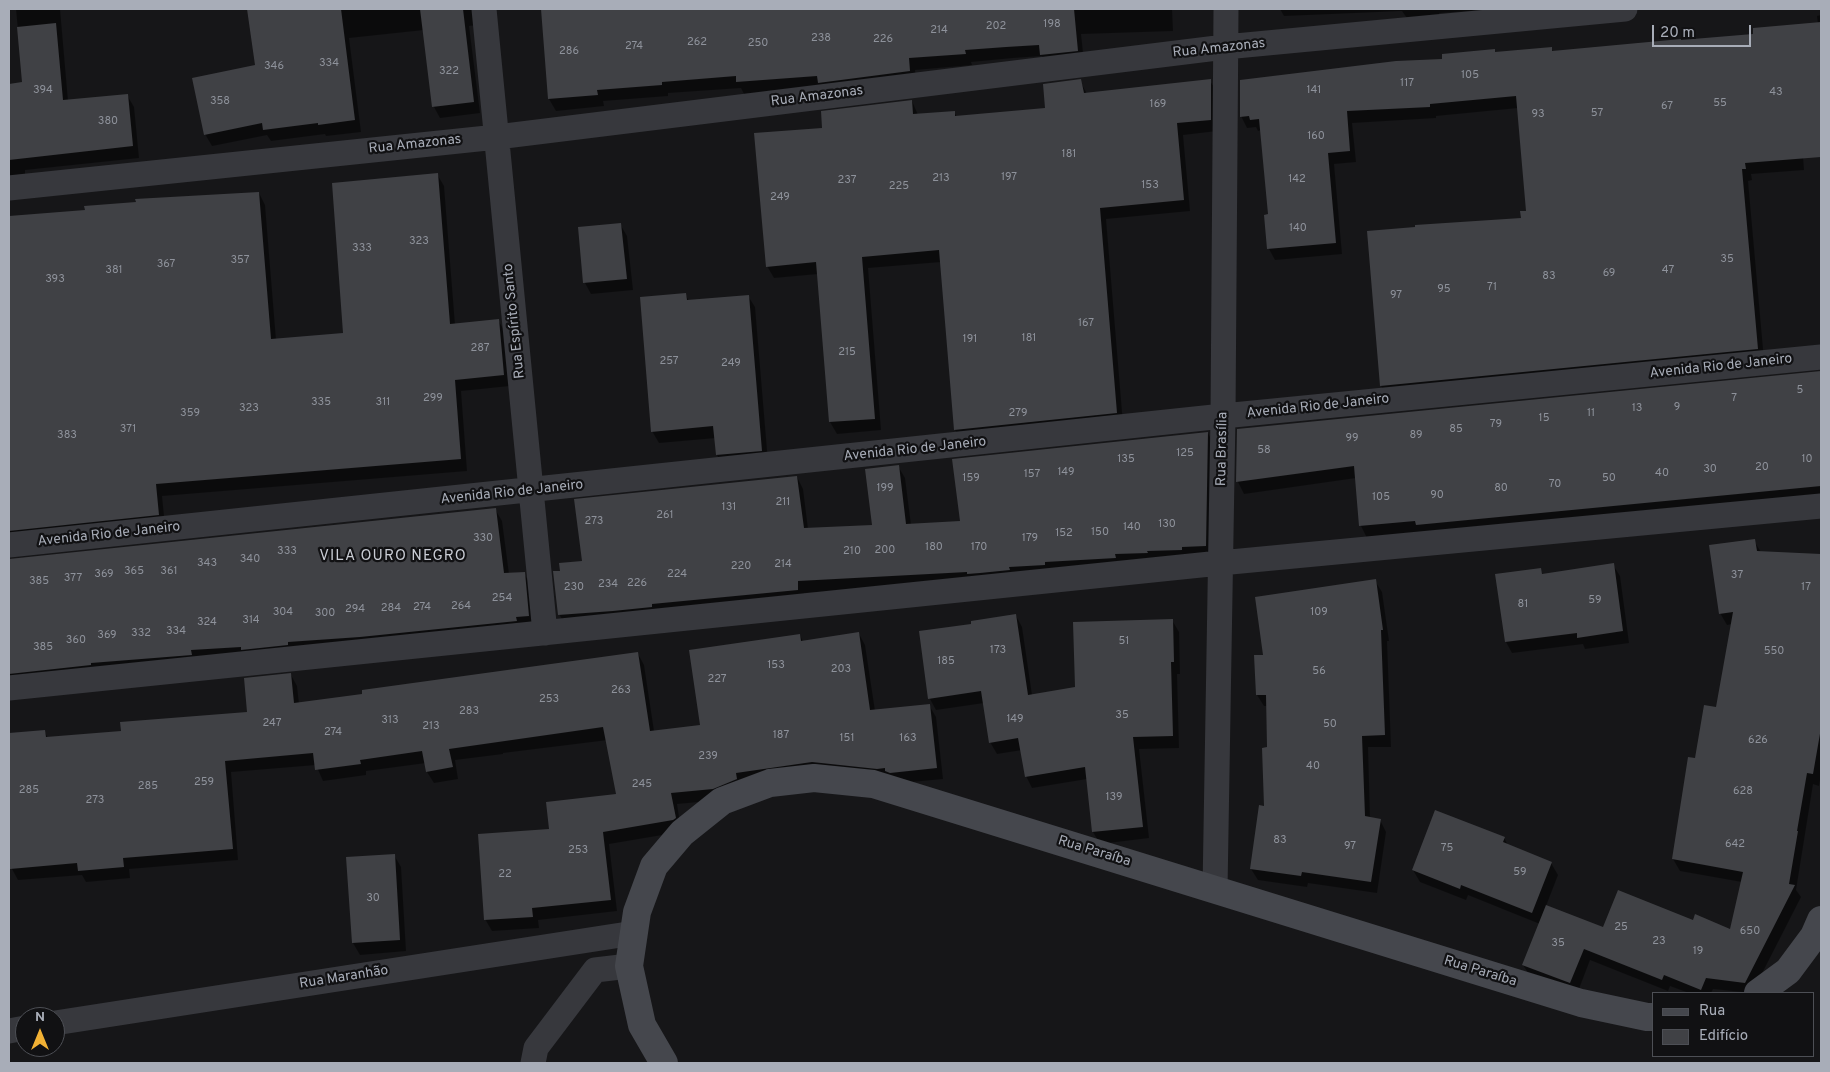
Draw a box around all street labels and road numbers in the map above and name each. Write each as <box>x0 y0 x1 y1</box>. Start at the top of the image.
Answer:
street label: Rua Amazonas <box>1172 36 1266 62</box>
street label: Rua Amazonas <box>770 83 864 111</box>
street label: Rua Amazonas <box>368 132 462 158</box>
street label: Rua Espírito Santo <box>501 263 529 379</box>
street label: Avenida Rio de Janeiro <box>1649 351 1793 383</box>
street label: Avenida Rio de Janeiro <box>1246 391 1390 423</box>
street label: Rua Brasília <box>1214 412 1232 486</box>
street label: Avenida Rio de Janeiro <box>843 434 987 466</box>
street label: Avenida Rio de Janeiro <box>440 477 584 509</box>
street label: Avenida Rio de Janeiro <box>37 519 181 551</box>
street label: Rua Paraíba <box>1056 833 1132 871</box>
street label: Rua Paraíba <box>1442 953 1518 991</box>
street label: Rua Maranhão <box>298 963 390 993</box>

